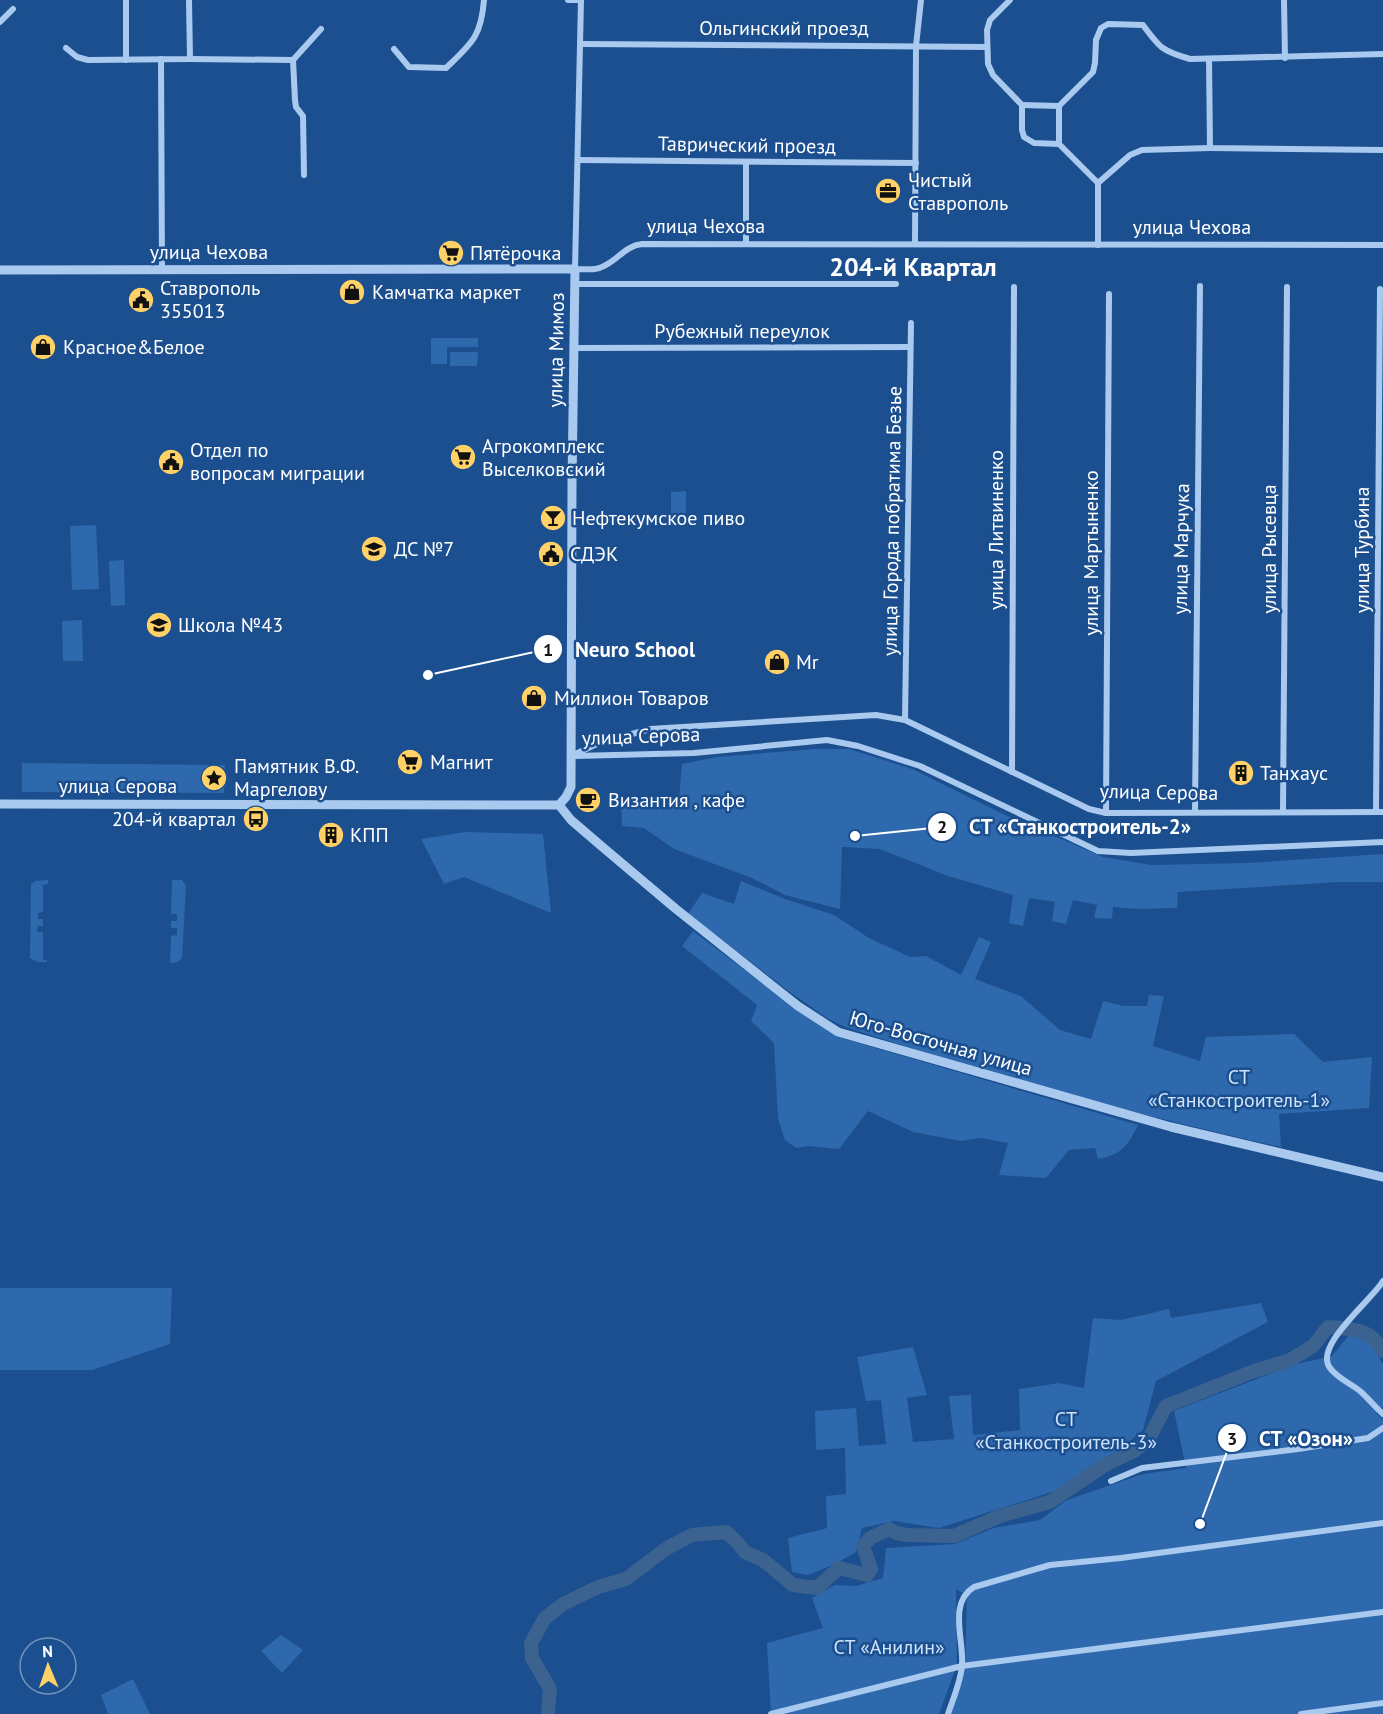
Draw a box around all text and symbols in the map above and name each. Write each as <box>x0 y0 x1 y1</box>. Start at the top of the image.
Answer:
street label: Ольгинский проезд <box>699 15 869 41</box>
street label: Таврический проезд <box>658 130 836 160</box>
place label: Чистый Ставрополь <box>908 167 1008 216</box>
office icon: Чистый Ставрополь <box>873 176 903 206</box>
street label: улица Чехова <box>647 213 765 239</box>
street label: улица Чехова <box>1133 214 1251 240</box>
supermarket icon: Пятёрочка <box>436 238 466 268</box>
street label: улица Чехова <box>150 239 268 265</box>
place label: Пятёрочка <box>470 240 561 266</box>
district label: 204-й Квартал <box>829 250 997 283</box>
place label: Ставрополь 355013 <box>160 275 260 324</box>
shop icon: Камчатка маркет <box>337 277 367 307</box>
place label: Камчатка маркет <box>372 279 521 305</box>
public building icon: Ставрополь 355013 <box>126 285 156 315</box>
street label: улица Мимоз <box>542 292 570 408</box>
street label: Рубежный переулок <box>654 318 830 344</box>
shop icon: Красное&Белое <box>28 332 58 362</box>
place label: Красное&Белое <box>63 334 205 360</box>
street label: улица Города побратима Безье <box>877 386 907 656</box>
place label: Агрокомплекс Выселковский <box>482 433 606 482</box>
place label: Отдел по вопросам миграции <box>190 437 365 486</box>
supermarket icon: Агрокомплекс Выселковский <box>448 442 478 472</box>
public building icon: Отдел по вопросам миграции <box>156 447 186 477</box>
street label: улица Литвиненко <box>983 450 1009 610</box>
street label: улица Мартыненко <box>1078 470 1104 636</box>
street label: улица Марчука <box>1167 483 1195 615</box>
street label: улица Рысевца <box>1256 484 1282 614</box>
street label: улица Турбина <box>1349 487 1375 613</box>
bar icon: Нефтекумское пиво <box>538 503 568 533</box>
place label: Нефтекумское пиво <box>572 505 745 531</box>
school or university icon: ДС №7 <box>359 534 389 564</box>
place label: ДС №7 <box>394 536 454 562</box>
public building icon: СДЭК <box>536 539 566 569</box>
place label: СДЭК <box>570 541 618 567</box>
school or university icon: Школа №43 <box>144 610 174 640</box>
place label: Школа №43 <box>178 612 283 638</box>
callout: Neuro School <box>533 630 707 669</box>
text: Neuro School <box>575 636 696 663</box>
text: 1 <box>543 638 553 661</box>
shop icon: Mr <box>762 647 792 677</box>
place label: Mr <box>796 649 819 675</box>
shop icon: Миллион Товаров <box>519 683 549 713</box>
place label: Миллион Товаров <box>554 685 709 711</box>
street label: улица Серова <box>581 721 701 751</box>
supermarket icon: Магнит <box>395 747 425 777</box>
place label: Магнит <box>430 749 493 775</box>
place label: Памятник В.Ф. Маргелову <box>234 753 359 802</box>
building icon: Танхаус <box>1226 758 1256 788</box>
place label: Танхаус <box>1260 760 1328 786</box>
place icon: Памятник В.Ф. Маргелову <box>199 763 229 793</box>
street label: улица Серова <box>59 773 177 799</box>
street label: улица Серова <box>1100 778 1218 806</box>
cafe icon: Византия , кафе <box>573 785 603 815</box>
place label: Византия , кафе <box>608 787 745 813</box>
bus stop icon: 204-й квартал <box>241 804 271 834</box>
place label: 204-й квартал <box>112 806 236 832</box>
callout: СТ «Станкостроитель-2» <box>927 807 1203 846</box>
text: СТ «Станкостроитель-2» <box>969 813 1191 840</box>
text: 2 <box>937 815 947 838</box>
building icon: КПП <box>316 820 346 850</box>
place label: КПП <box>350 822 389 848</box>
street label: Юго-Восточная улица <box>847 1005 1035 1081</box>
park label: СТ «Станкостроитель-1» <box>1148 1064 1330 1113</box>
park label: СТ «Станкостроитель-3» <box>975 1406 1157 1455</box>
callout: СТ «Озон» <box>1217 1419 1366 1458</box>
text: СТ «Озон» <box>1259 1425 1353 1452</box>
text: 3 <box>1227 1427 1237 1450</box>
park label: СТ «Анилин» <box>833 1634 945 1660</box>
north arrow <box>18 1636 78 1696</box>
text: N <box>42 1641 53 1661</box>

